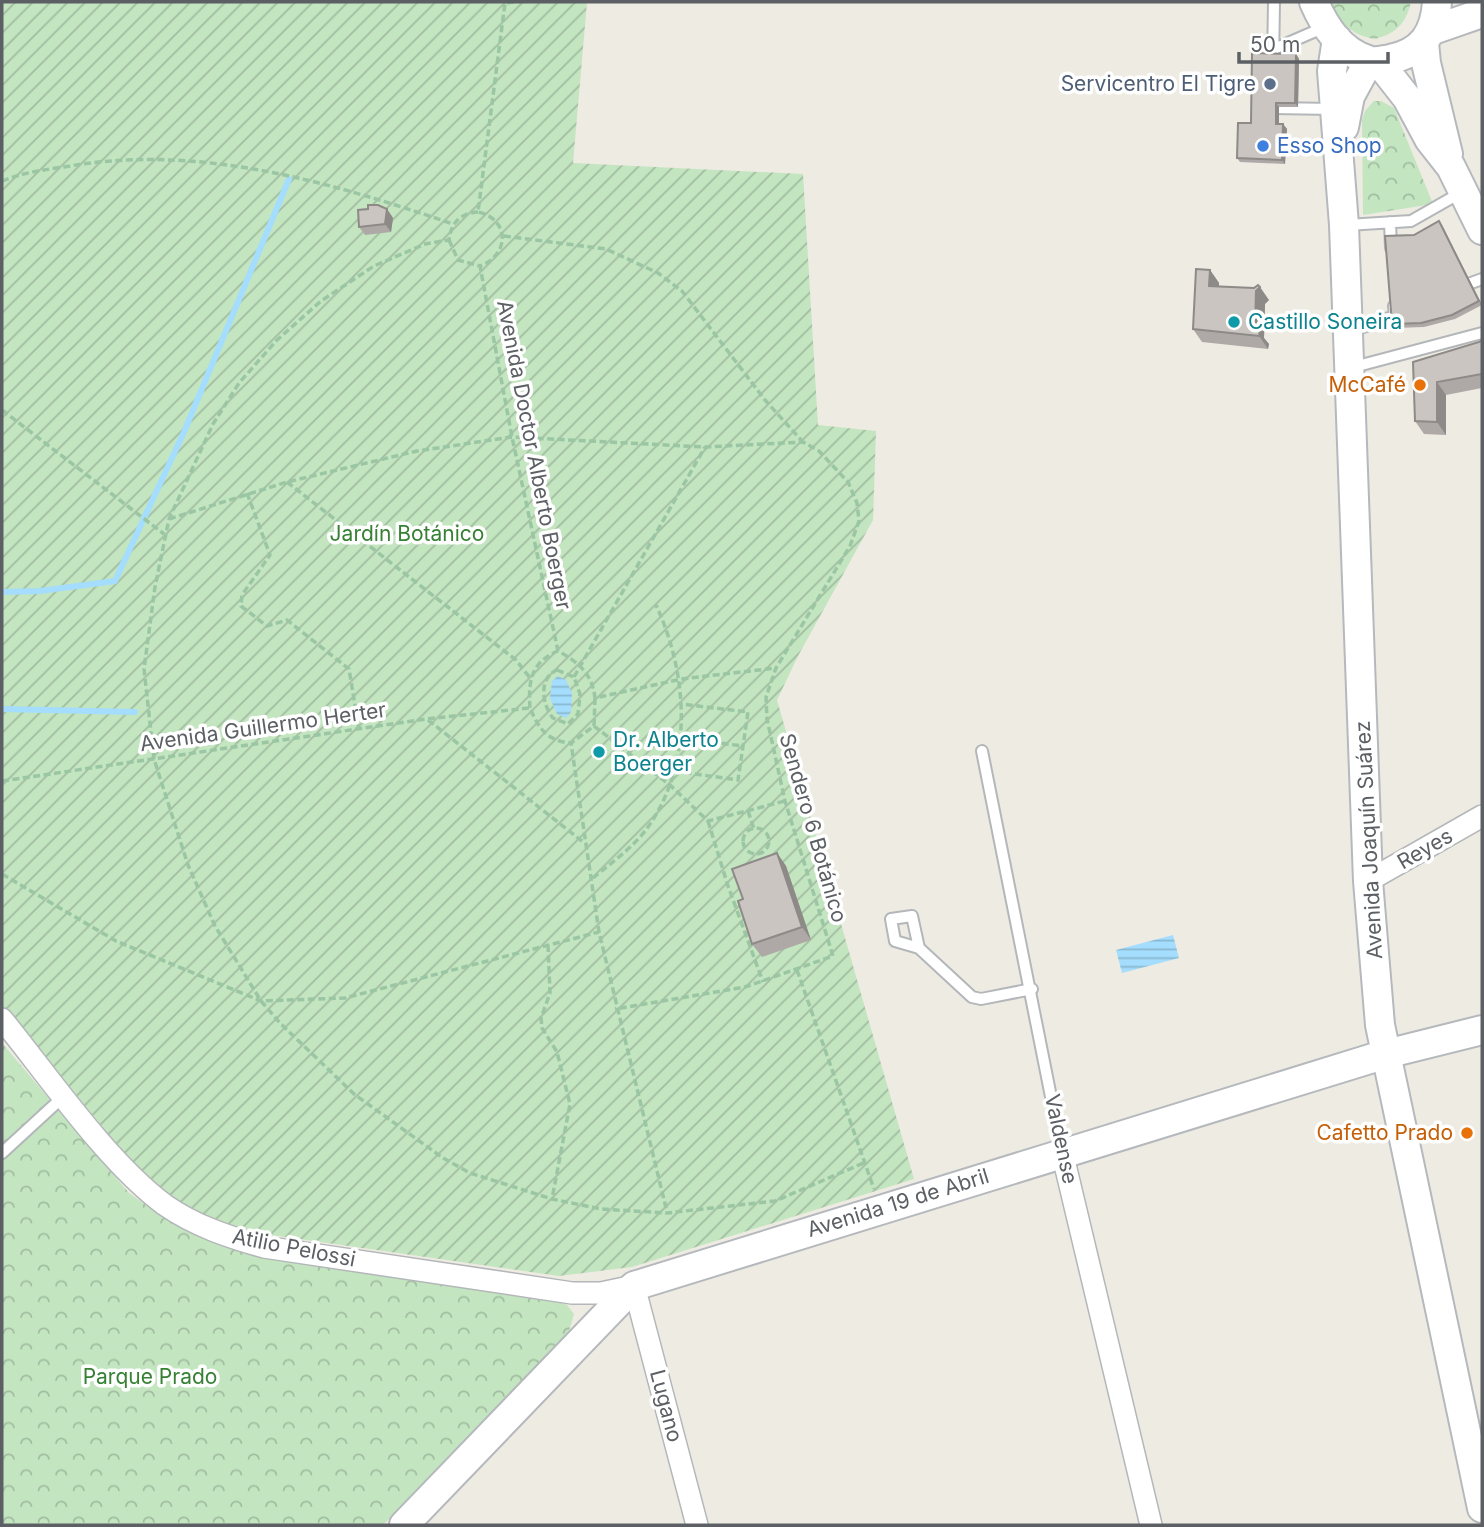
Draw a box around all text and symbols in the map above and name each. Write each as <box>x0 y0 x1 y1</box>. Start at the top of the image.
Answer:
scale bar <box>1239 21 1388 65</box>
text: 50 m <box>1250 32 1300 57</box>
place label: Servicentro El Tigre <box>1061 71 1256 96</box>
marker: Servicentro El Tigre <box>1262 76 1278 92</box>
place label: Esso Shop <box>1277 133 1382 158</box>
marker: Esso Shop <box>1255 138 1271 154</box>
street label: Avenida Doctor Alberto Boerger <box>492 298 577 612</box>
place label: Castillo Soneira <box>1248 309 1402 334</box>
marker: Castillo Soneira <box>1226 314 1242 330</box>
place label: McCafé <box>1329 372 1406 397</box>
marker: McCafé <box>1412 377 1428 393</box>
park label: Jardín Botánico <box>330 521 484 546</box>
street label: Avenida Guillermo Herter <box>138 697 388 756</box>
street label: Avenida Joaquín Suárez <box>1350 720 1387 960</box>
place label: Dr. Alberto Boerger <box>613 727 719 776</box>
street label: Sendero 6 Botánico <box>775 731 852 925</box>
marker: Dr. Alberto Boerger <box>591 744 607 760</box>
street label: Reyes <box>1393 823 1457 874</box>
street label: Valdense <box>1040 1092 1083 1186</box>
place label: Cafetto Prado <box>1316 1120 1453 1145</box>
marker: Cafetto Prado <box>1459 1125 1475 1141</box>
street label: Avenida 19 de Abril <box>804 1163 992 1242</box>
street label: Atilio Pelossi <box>230 1223 358 1272</box>
park label: Parque Prado <box>83 1364 217 1389</box>
street label: Lugano <box>645 1367 688 1445</box>

